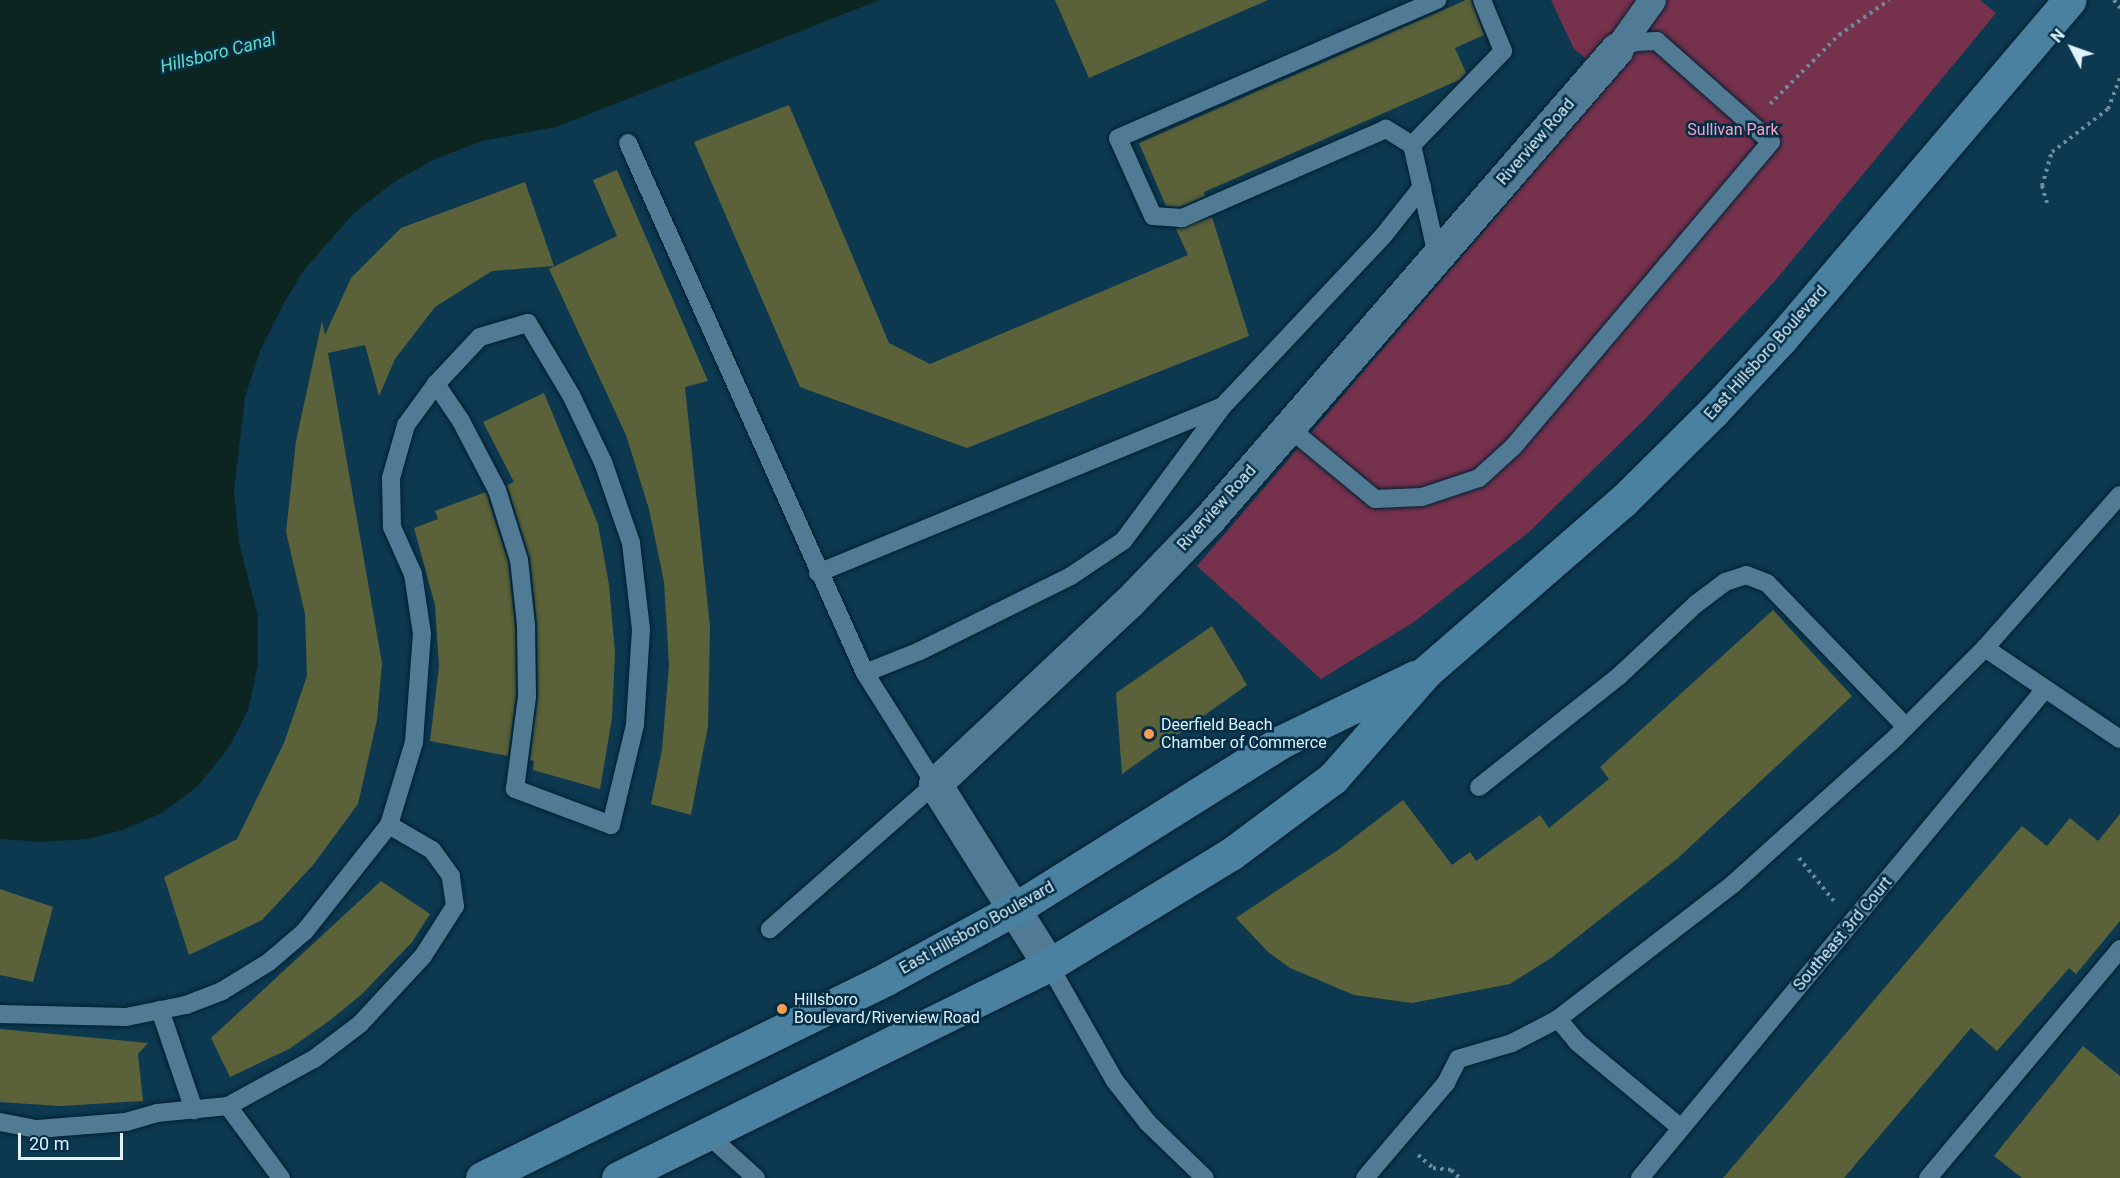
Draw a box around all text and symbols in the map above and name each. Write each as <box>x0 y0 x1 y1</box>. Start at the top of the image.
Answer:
north arrow <box>2042 18 2102 78</box>
text: N <box>2047 25 2069 46</box>
water label: Hillsboro Canal <box>158 28 278 78</box>
street label: Riverview Road <box>1493 95 1579 189</box>
park label: Sullivan Park <box>1687 120 1779 140</box>
street label: East Hillsboro Boulevard <box>1701 282 1831 424</box>
street label: Riverview Road <box>1174 461 1260 555</box>
place label: Deerfield Beach Chamber of Commerce <box>1161 715 1327 753</box>
marker: Deerfield Beach Chamber of Commerce <box>1142 727 1156 741</box>
street label: Southeast 3rd Court <box>1790 873 1896 995</box>
street label: East Hillsboro Boulevard <box>896 877 1058 979</box>
place label: Hillsboro Boulevard/Riverview Road <box>794 990 980 1028</box>
marker: Hillsboro Boulevard/Riverview Road <box>775 1002 789 1016</box>
scale bar <box>21 1121 126 1159</box>
text: 20 m <box>29 1133 69 1154</box>

